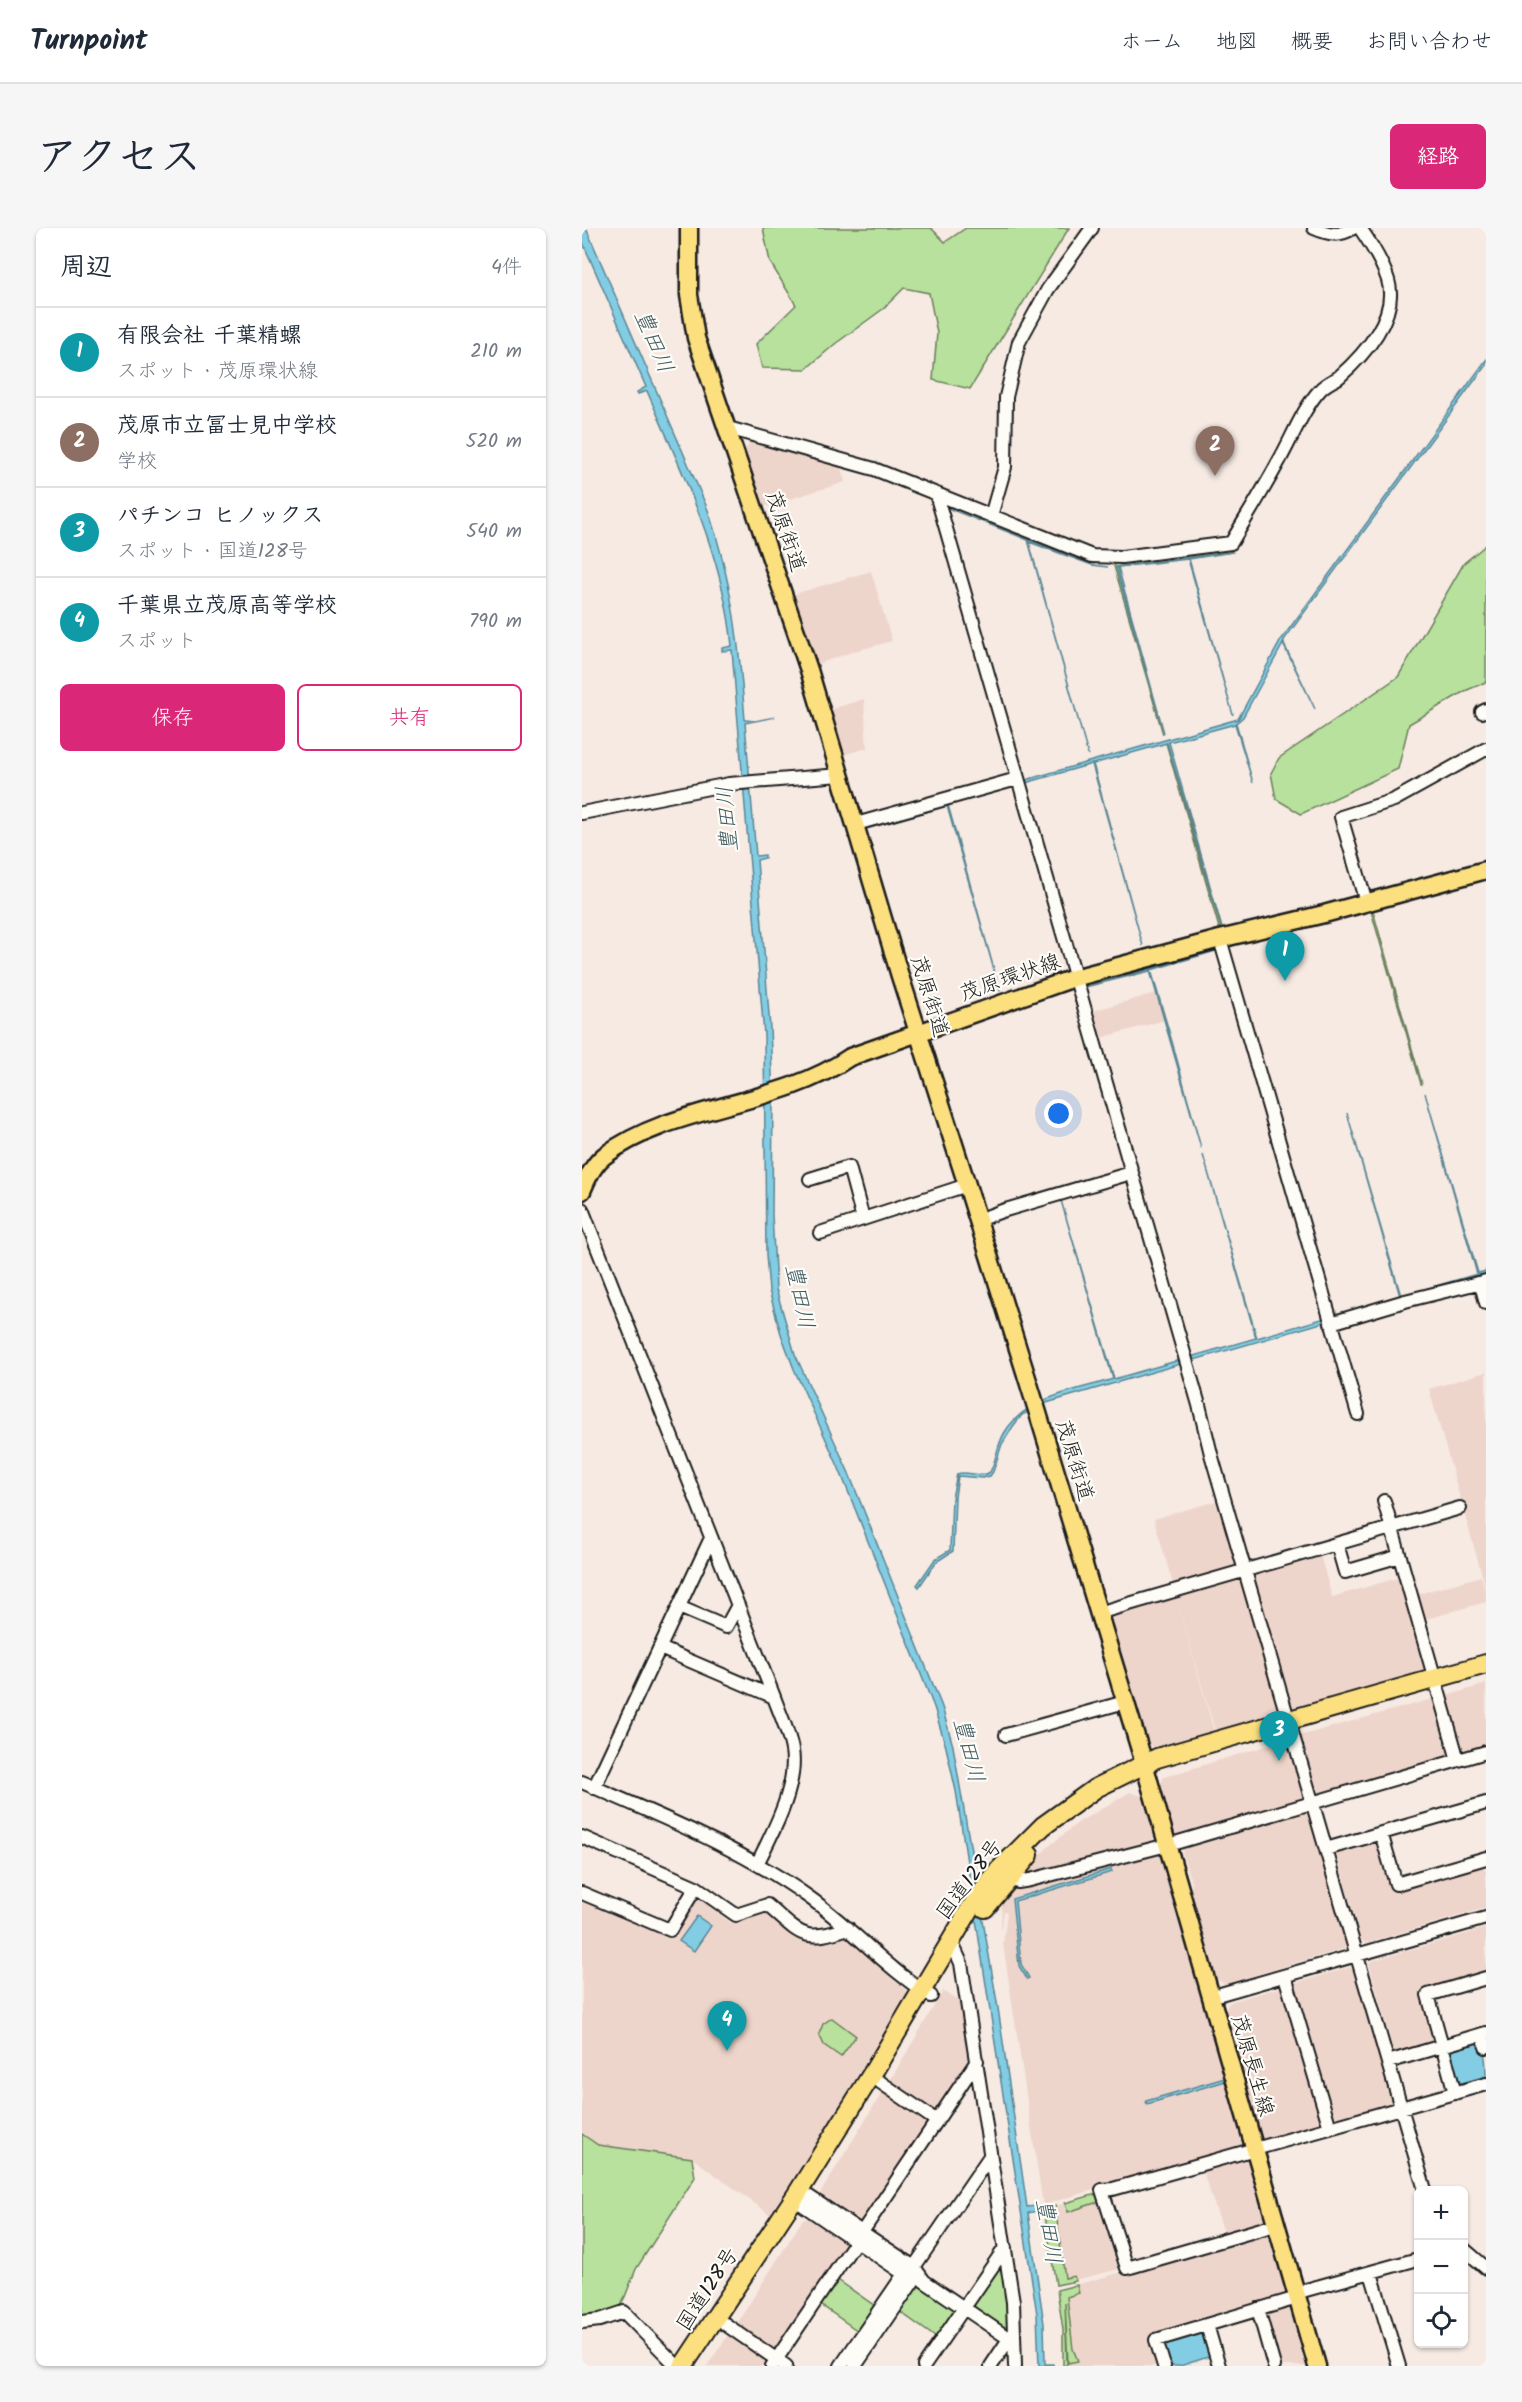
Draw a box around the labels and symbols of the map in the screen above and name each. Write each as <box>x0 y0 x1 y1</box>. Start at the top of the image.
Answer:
water label: 豊田川 <box>624 305 682 379</box>
pin: 2 <box>1196 426 1234 476</box>
street label: 茂原街道 <box>755 486 814 577</box>
water label: 豊田川 <box>708 784 749 853</box>
pin: 1 <box>1266 932 1304 981</box>
street label: 茂原環状線 <box>955 946 1065 1011</box>
street label: 茂原街道 <box>901 951 957 1041</box>
your location <box>1044 1099 1073 1128</box>
water label: 豊田川 <box>775 1261 823 1332</box>
street label: 茂原街道 <box>1046 1415 1102 1505</box>
pin: 3 <box>1260 1712 1298 1761</box>
water label: 豊田川 <box>943 1714 993 1787</box>
street label: 国道128号 <box>929 1832 1012 1928</box>
pin: 4 <box>708 2002 746 2051</box>
street label: 茂原長生線 <box>1221 2010 1282 2120</box>
water label: 豊田川 <box>1025 2196 1070 2267</box>
street label: 国道128号 <box>669 2241 748 2338</box>

